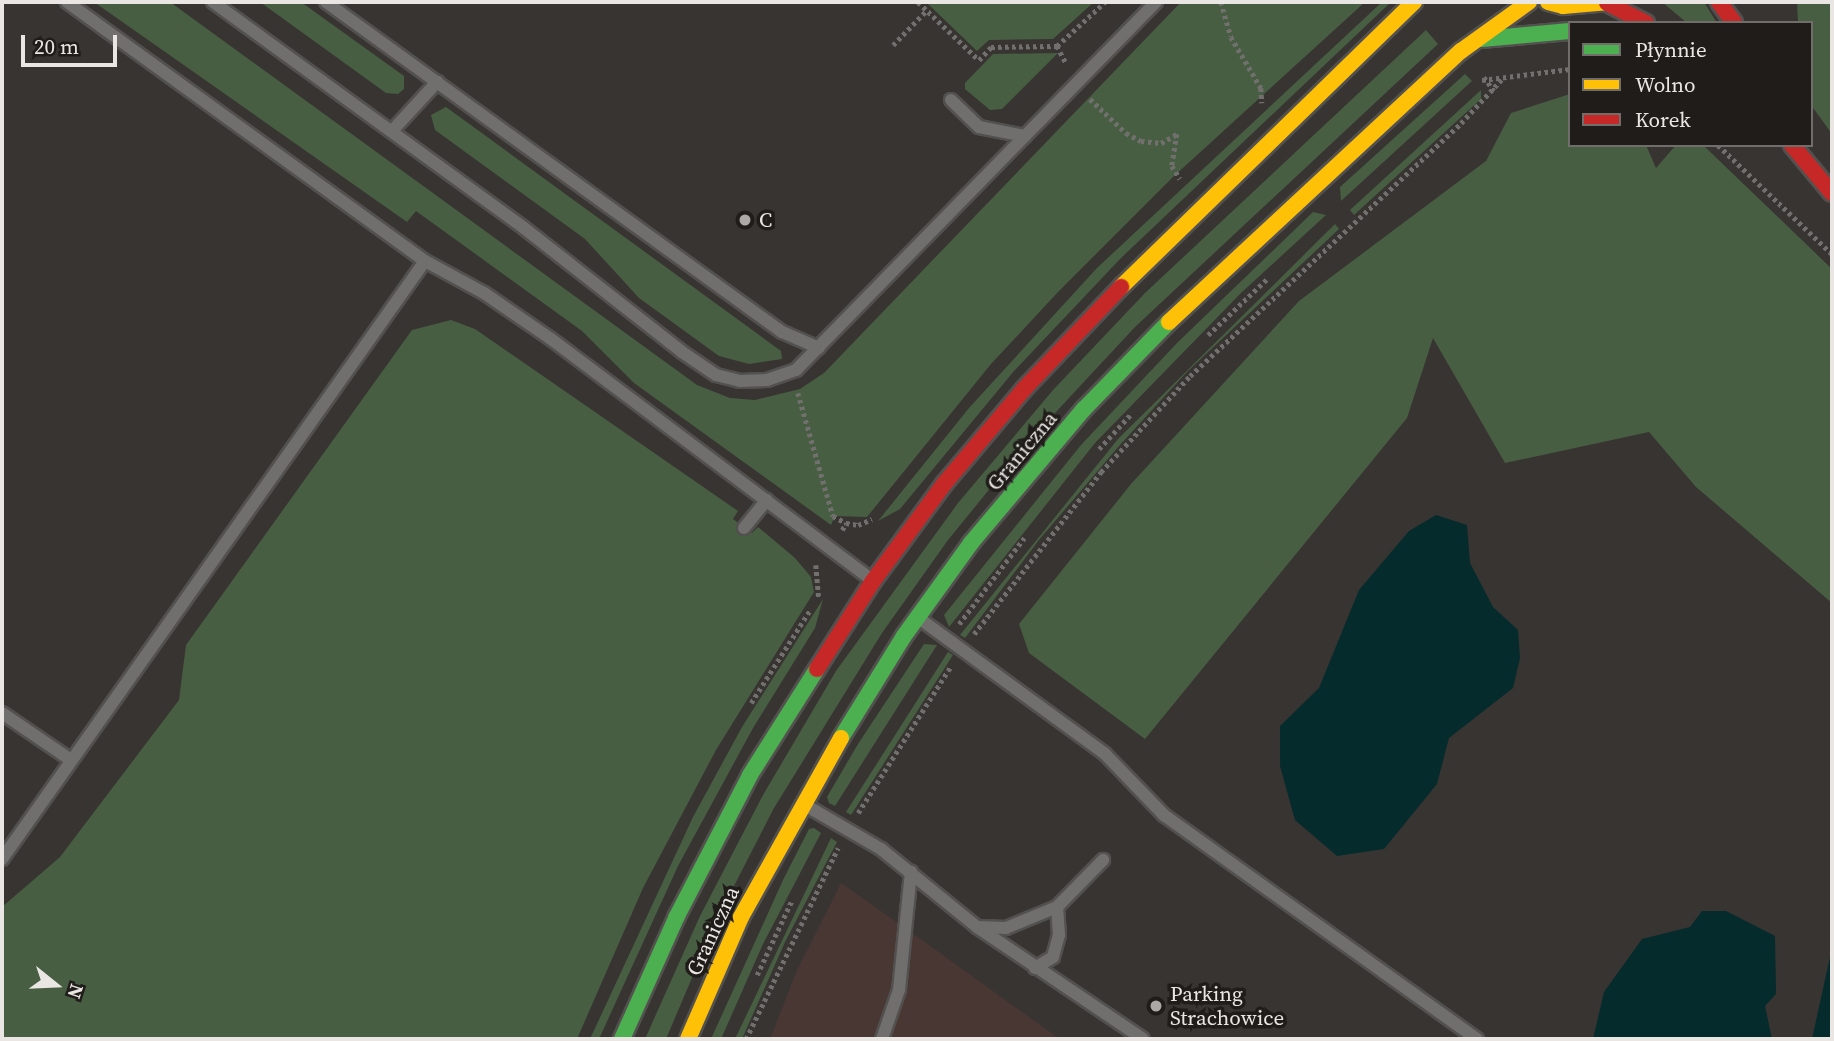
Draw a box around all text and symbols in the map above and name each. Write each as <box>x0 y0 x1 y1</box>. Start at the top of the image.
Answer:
scale bar <box>24 21 121 65</box>
legend <box>1568 21 1813 147</box>
text: 20 m <box>34 32 79 61</box>
text: Płynnie <box>1635 35 1707 64</box>
text: Wolno <box>1635 70 1696 99</box>
text: Korek <box>1635 105 1691 134</box>
place label: C <box>759 207 772 233</box>
marker: C <box>737 212 753 228</box>
street label: Graniczna <box>982 406 1062 496</box>
street label: Graniczna <box>681 882 745 980</box>
north arrow <box>21 950 91 1020</box>
text: N <box>61 981 90 1002</box>
place label: Parking Strachowice <box>1170 981 1284 1031</box>
marker: Parking Strachowice <box>1148 998 1164 1014</box>

